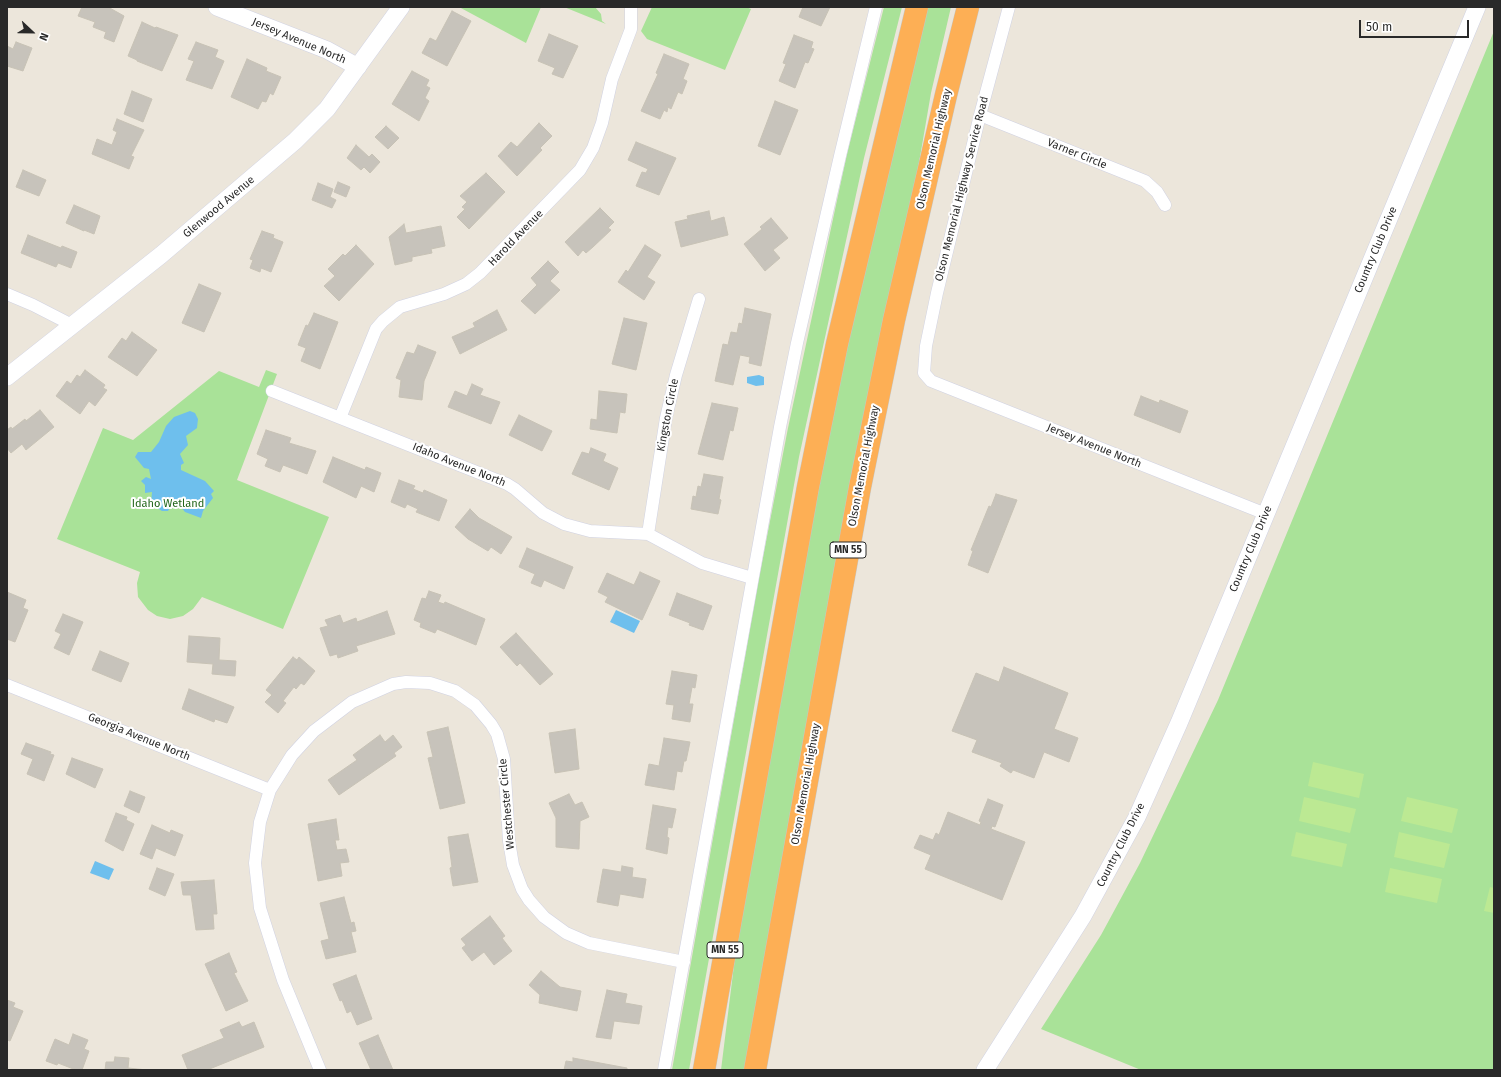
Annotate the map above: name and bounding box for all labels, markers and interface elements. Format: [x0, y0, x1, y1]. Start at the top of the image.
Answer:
north arrow [12, 12, 52, 52]
scale bar [1361, 12, 1471, 38]
street label: Jersey Avenue North [250, 15, 348, 67]
text: 50 m [1366, 20, 1392, 34]
text: N [36, 31, 51, 42]
street label: Olson Memorial Highway [914, 87, 954, 211]
street label: Olson Memorial Highway Service Road [933, 95, 991, 283]
street label: Varner Circle [1045, 136, 1109, 172]
street label: Glenwood Avenue [181, 173, 257, 241]
street label: Country Club Drive [1352, 205, 1400, 295]
street label: Harold Avenue [486, 207, 546, 269]
street label: Kingston Circle [654, 377, 682, 453]
street label: Olson Memorial Highway [846, 404, 882, 528]
street label: Jersey Avenue North [1045, 421, 1143, 471]
street label: Idaho Avenue North [410, 440, 508, 490]
park label: Idaho Wetland [132, 497, 204, 511]
street label: Country Club Drive [1227, 504, 1275, 594]
road number: MN 55 [830, 542, 866, 558]
street label: Georgia Avenue North [86, 710, 192, 764]
street label: Olson Memorial Highway [789, 722, 823, 846]
street label: Westchester Circle [496, 758, 518, 850]
street label: Country Club Drive [1094, 801, 1148, 889]
road number: MN 55 [707, 942, 743, 958]

